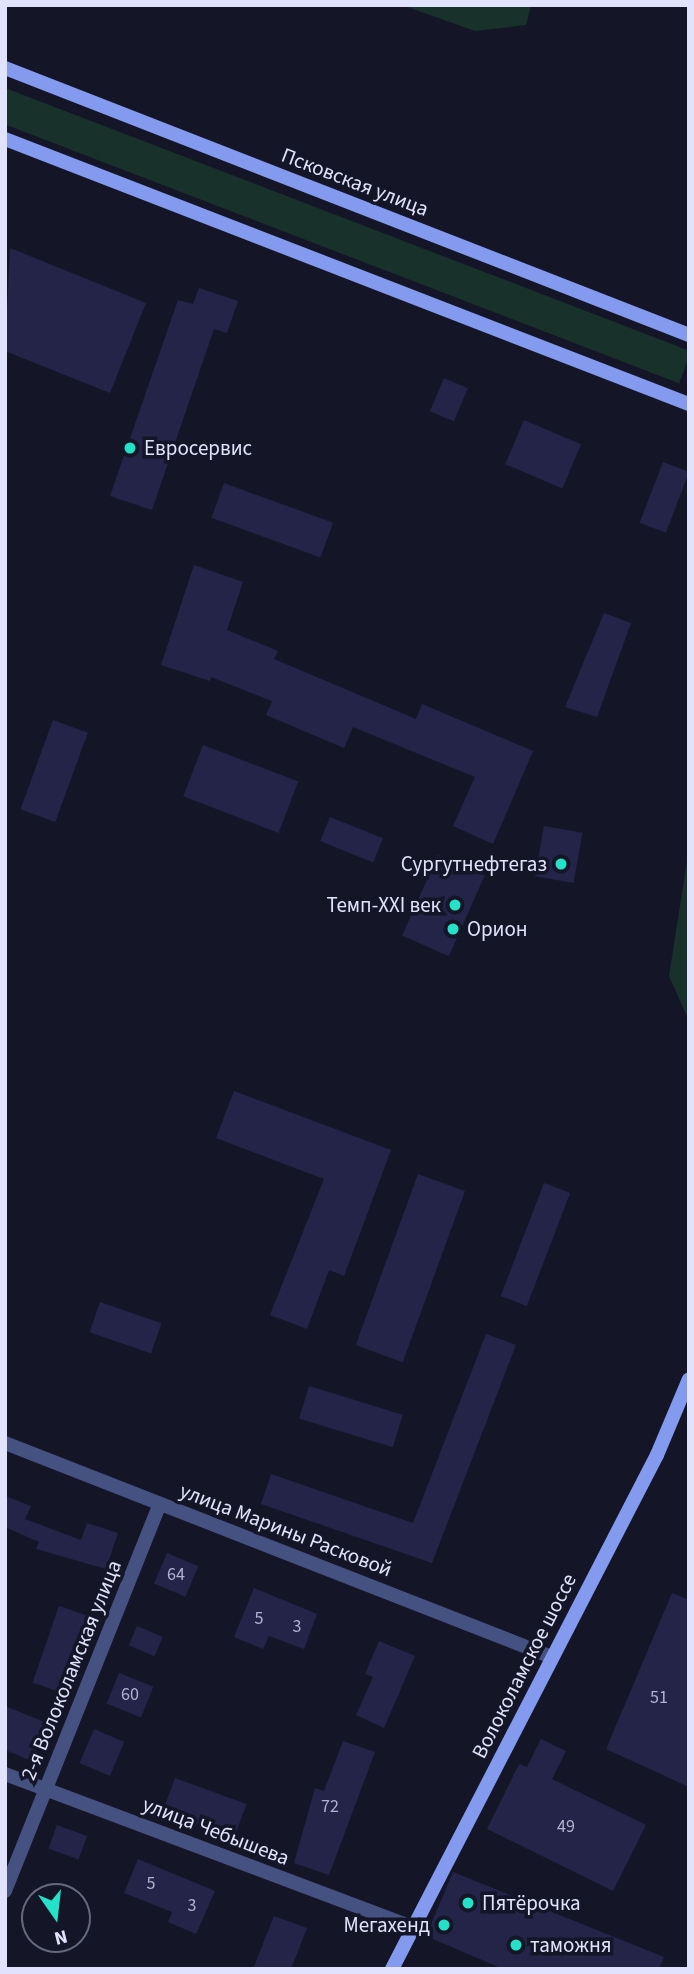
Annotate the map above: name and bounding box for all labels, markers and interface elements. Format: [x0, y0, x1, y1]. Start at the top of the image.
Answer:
street label: Псковская улица [278, 142, 432, 222]
place label: Евросервис [144, 435, 252, 461]
marker: Евросервис [122, 440, 138, 456]
place label: Сургутнефтегаз [401, 851, 547, 877]
marker: Сургутнефтегаз [553, 856, 569, 872]
place label: Темп-XXI век [327, 892, 441, 918]
marker: Темп-XXI век [447, 897, 463, 913]
place label: Орион [467, 916, 528, 942]
marker: Орион [445, 921, 461, 937]
street label: улица Марины Расковой [176, 1478, 396, 1582]
street label: 2-я Волоколамская улица [15, 1556, 127, 1784]
house number: 64 [167, 1564, 185, 1586]
street label: Волоколамское шоссе [466, 1569, 582, 1763]
house number: 5 [255, 1608, 263, 1630]
house number: 3 [293, 1616, 301, 1638]
house number: 60 [121, 1684, 139, 1706]
house number: 51 [650, 1687, 668, 1709]
street label: улица Чебышева [139, 1791, 293, 1871]
house number: 72 [321, 1796, 339, 1818]
house number: 49 [557, 1816, 575, 1838]
house number: 5 [147, 1873, 155, 1895]
north arrow [21, 1883, 91, 1953]
place label: Пятёрочка [482, 1890, 581, 1916]
house number: 3 [188, 1895, 196, 1917]
marker: Пятёрочка [460, 1895, 476, 1911]
place label: Мегахенд [343, 1912, 430, 1938]
marker: Мегахенд [436, 1917, 452, 1933]
text: N [51, 1922, 70, 1952]
place label: таможня [530, 1932, 612, 1958]
marker: таможня [508, 1937, 524, 1953]

